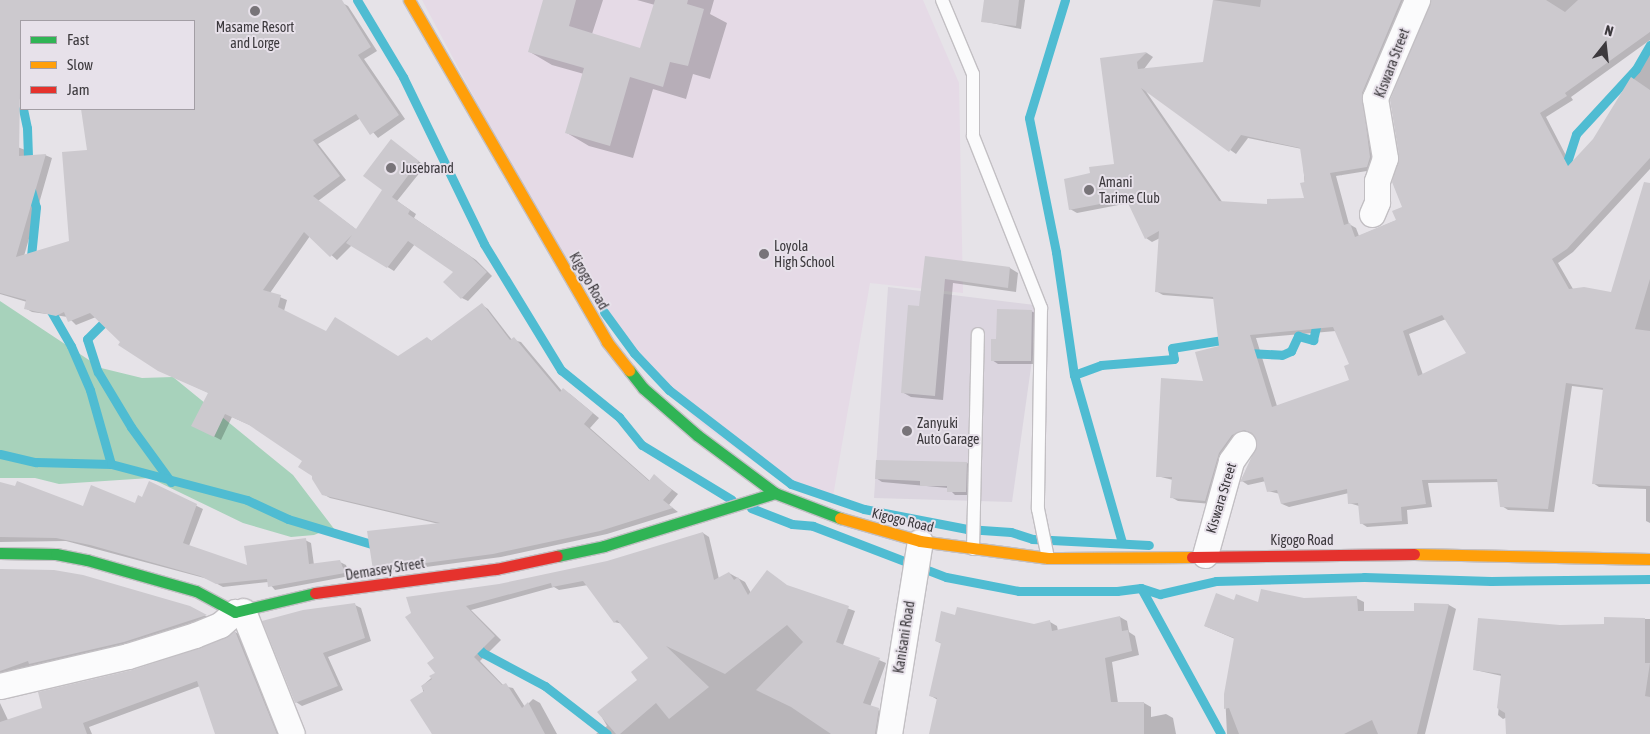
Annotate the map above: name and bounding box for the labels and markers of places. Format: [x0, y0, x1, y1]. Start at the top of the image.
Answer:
marker: Masame Resort and Lorge [249, 5, 261, 17]
place label: Masame Resort and Lorge [216, 19, 294, 52]
place label: Jusebrand [401, 160, 454, 176]
marker: Jusebrand [385, 162, 397, 174]
place label: Amani Tarime Club [1099, 174, 1160, 206]
marker: Amani Tarime Club [1083, 184, 1095, 196]
place label: Loyola High School [774, 238, 835, 270]
marker: Loyola High School [758, 248, 770, 260]
place label: Zanyuki Auto Garage [917, 415, 979, 448]
marker: Zanyuki Auto Garage [901, 425, 913, 437]

